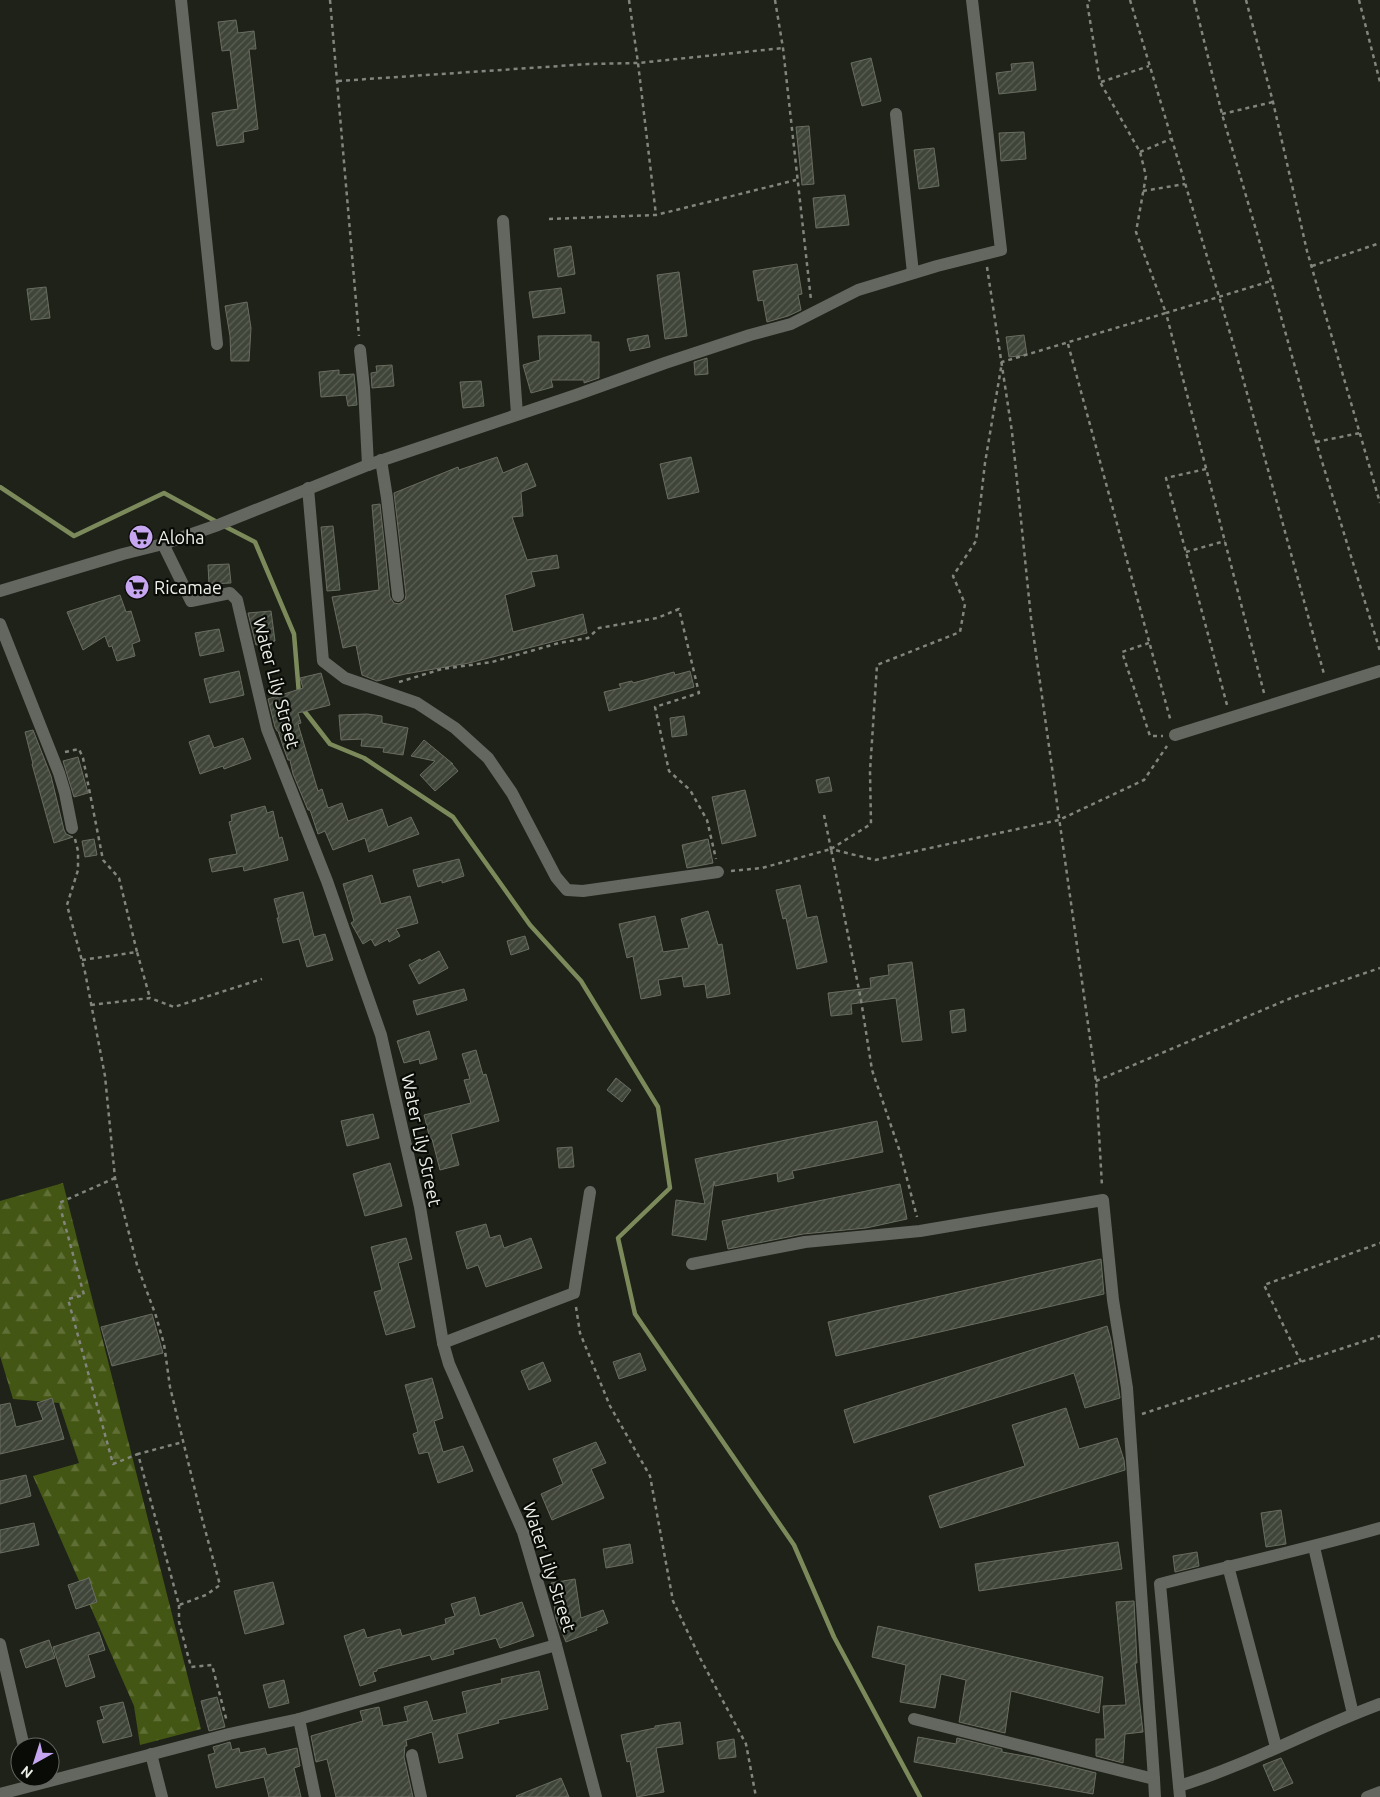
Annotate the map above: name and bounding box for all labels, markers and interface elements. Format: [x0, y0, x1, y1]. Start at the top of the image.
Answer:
supermarket icon: Aloha [128, 524, 154, 550]
place label: Aloha [158, 527, 204, 547]
supermarket icon: Ricamae [124, 574, 150, 600]
place label: Ricamae [154, 577, 222, 597]
street label: Water Lily Street [250, 615, 304, 751]
street label: Water Lily Street [398, 1072, 446, 1208]
street label: Water Lily Street [520, 1500, 580, 1634]
north arrow [10, 1737, 60, 1787]
text: N [18, 1763, 36, 1782]

